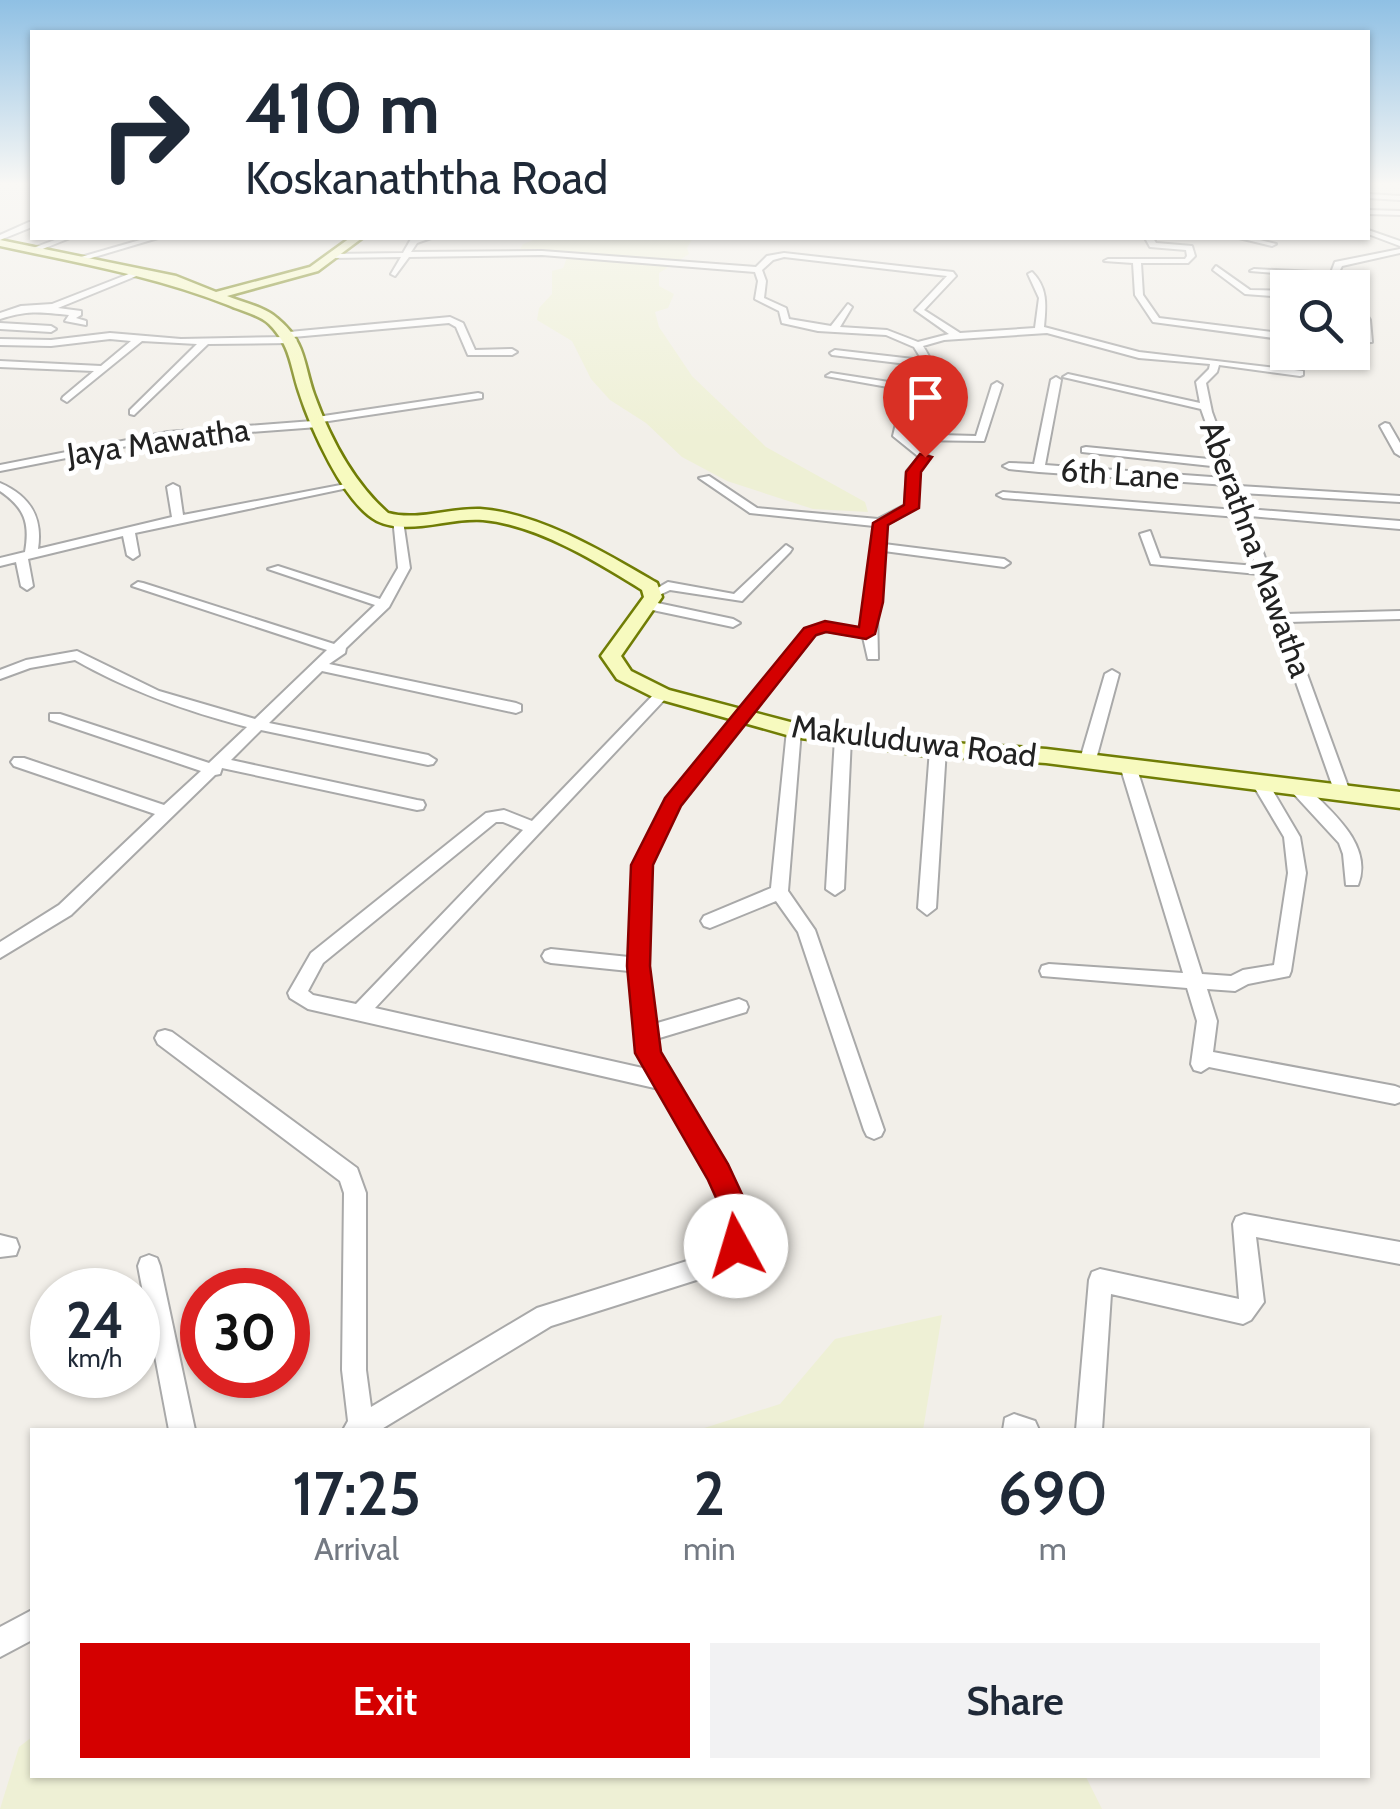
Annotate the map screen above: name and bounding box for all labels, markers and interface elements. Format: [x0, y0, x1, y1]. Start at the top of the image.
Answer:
text: 410 m [245, 65, 440, 151]
icon: right [80, 70, 210, 200]
text: Koskanaththa Road [245, 151, 608, 205]
map controls [1270, 270, 1370, 370]
button: search [1270, 270, 1370, 370]
pin [883, 355, 968, 458]
icon: arrive [898, 370, 953, 425]
street label: Jaya Mawatha [63, 409, 252, 474]
street label: Aberathna Mawatha [1192, 415, 1321, 683]
street label: 6th Lane [1059, 450, 1181, 497]
street label: Makuluduwa Road [790, 706, 1039, 775]
position arrow [684, 1194, 788, 1298]
speed limit sign: 30 [180, 1268, 310, 1398]
text: 24 [66, 1290, 124, 1351]
text: km/h [68, 1343, 122, 1373]
text: 17:25 [292, 1457, 421, 1530]
text: 2 [694, 1457, 725, 1530]
text: 690 [998, 1457, 1108, 1530]
text: Arrival [314, 1529, 399, 1568]
text: min [683, 1529, 736, 1568]
text: m [1039, 1529, 1067, 1568]
button: Exit [80, 1643, 690, 1758]
button: Share [710, 1643, 1320, 1758]

